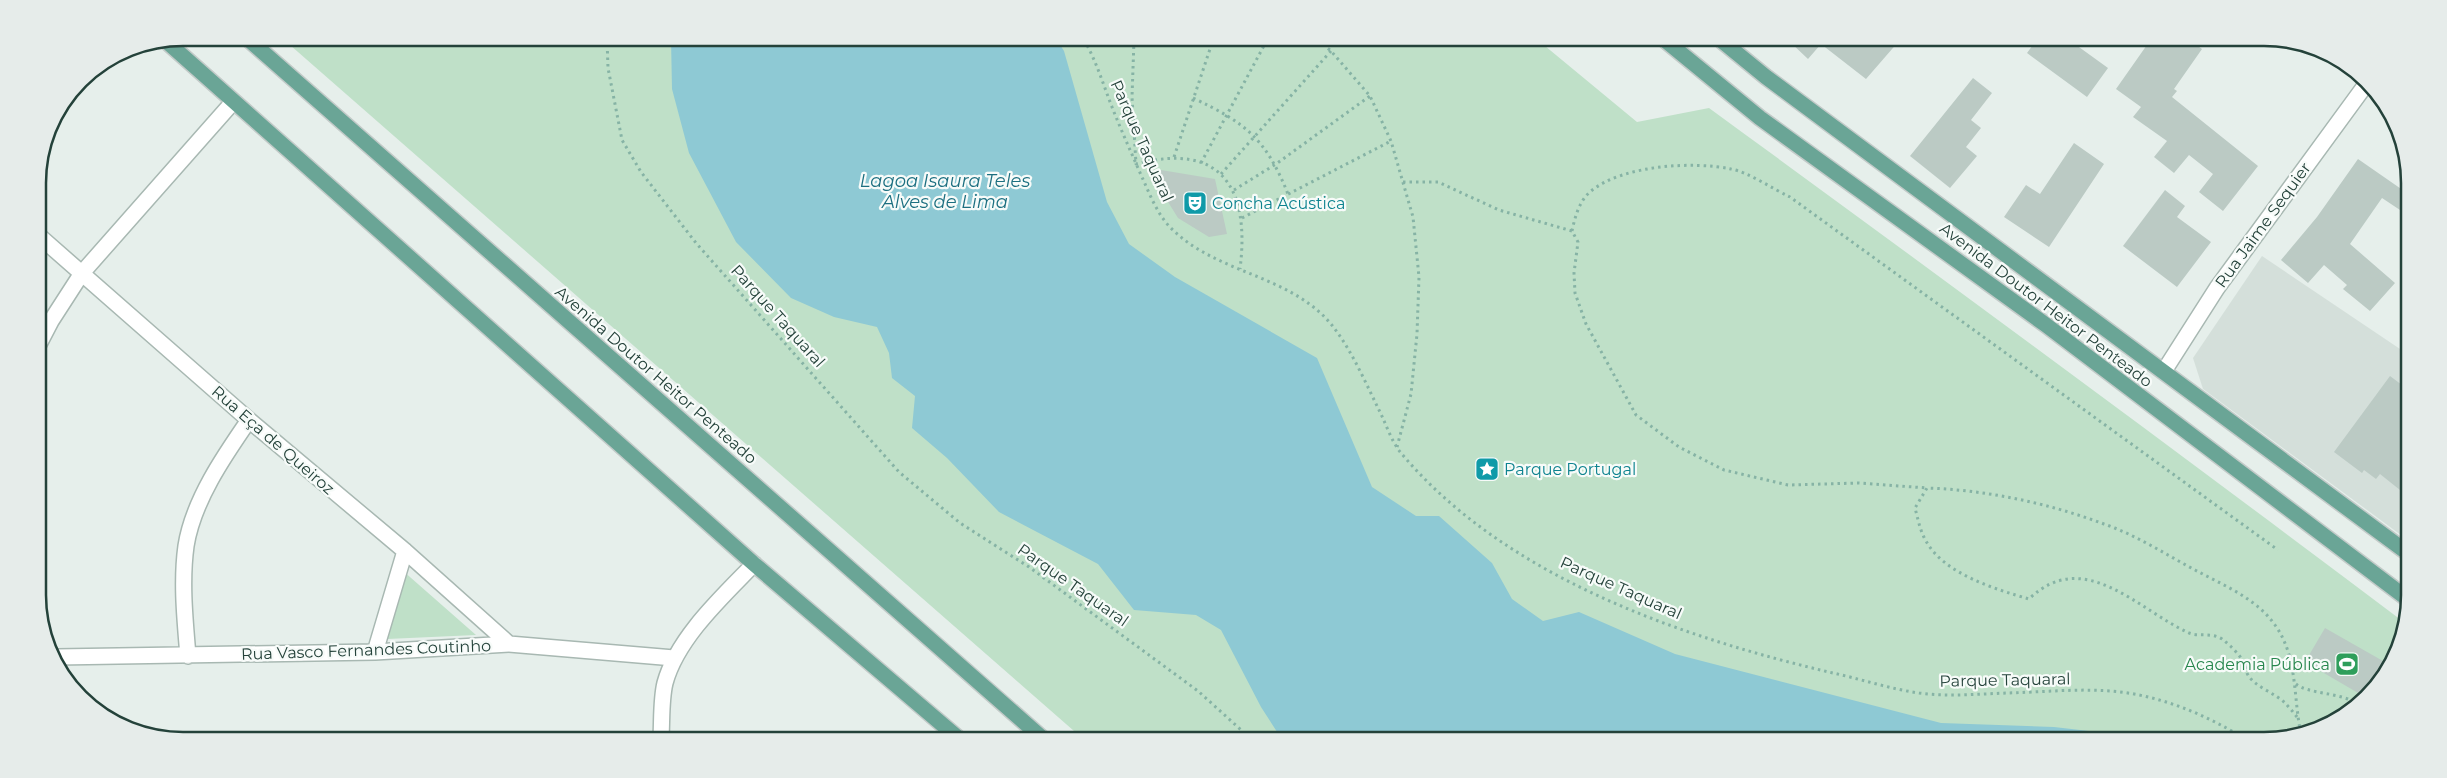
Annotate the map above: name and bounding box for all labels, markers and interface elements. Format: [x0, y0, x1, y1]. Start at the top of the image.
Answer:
street label: Parque Taquaral [1107, 77, 1177, 205]
street label: Rua Jaime Sequier [2211, 159, 2315, 291]
water label: Lagoa Isaura Teles Alves de Lima [860, 170, 1030, 213]
theatre icon: Concha Acústica [1182, 190, 1208, 216]
place label: Concha Acústica [1212, 194, 1345, 213]
street label: Avenida Doutor Heitor Penteado [1936, 219, 2156, 391]
street label: Parque Taquaral [727, 261, 829, 371]
street label: Avenida Doutor Heitor Penteado [551, 282, 761, 468]
street label: Rua Eça de Queiroz [208, 382, 338, 498]
place icon: Parque Portugal [1474, 456, 1500, 482]
place label: Parque Portugal [1504, 460, 1636, 479]
street label: Parque Taquaral [1014, 540, 1132, 630]
street label: Parque Taquaral [1557, 553, 1685, 623]
street label: Rua Vasco Fernandes Coutinho [241, 636, 491, 664]
sports icon: Academia Pública [2334, 651, 2360, 677]
place label: Academia Pública [2185, 655, 2330, 674]
street label: Parque Taquaral [1939, 669, 2071, 691]

